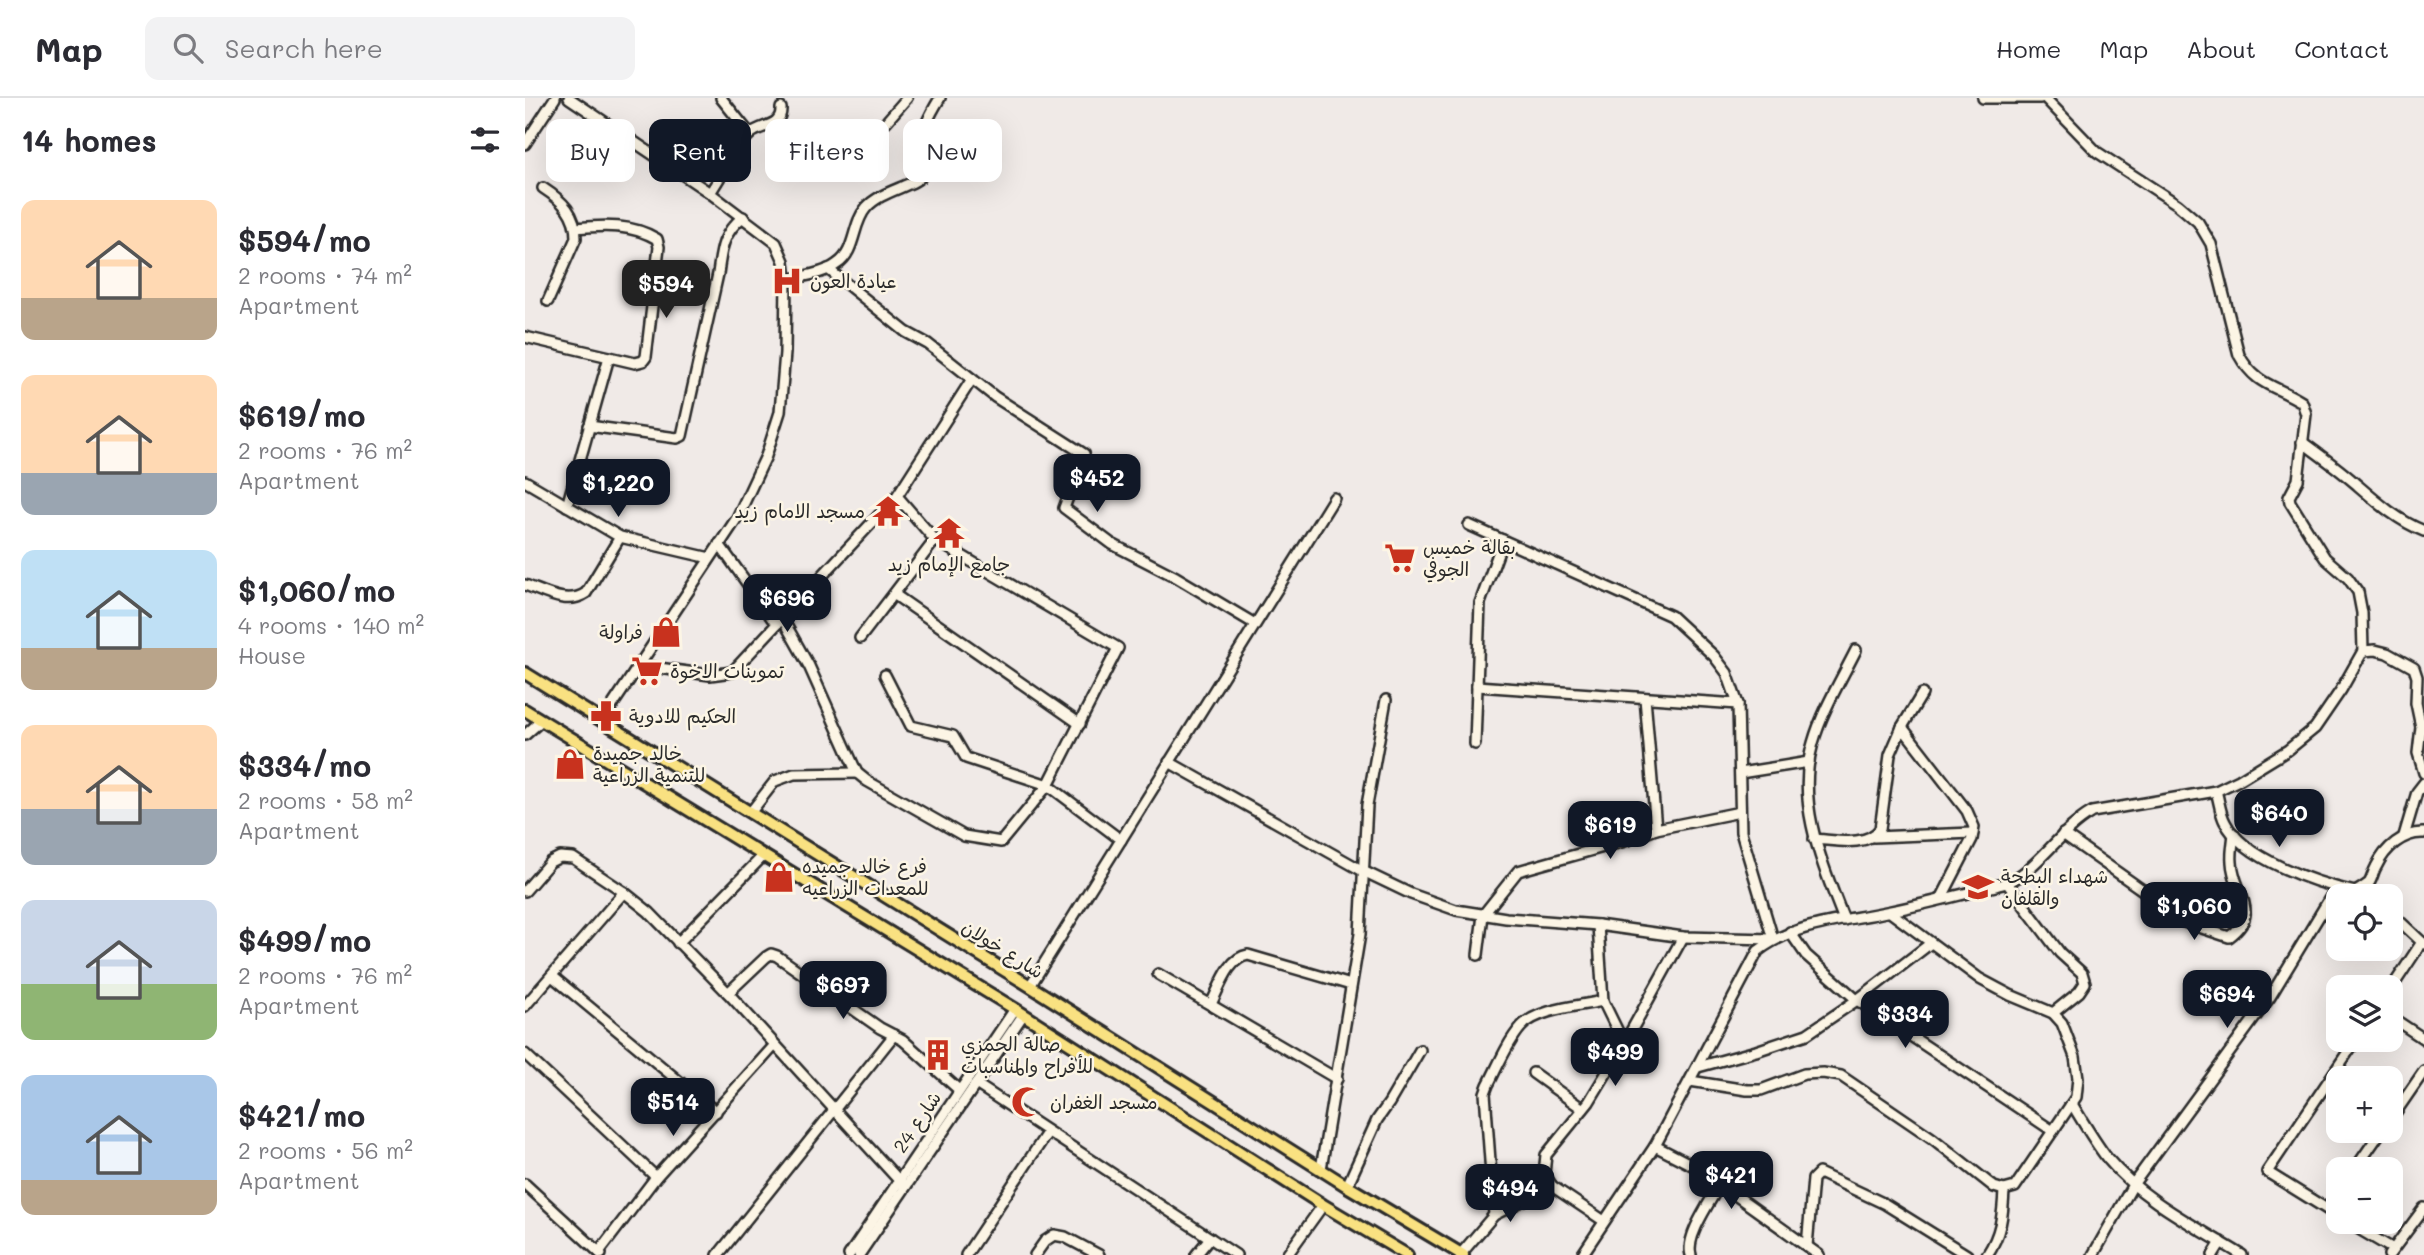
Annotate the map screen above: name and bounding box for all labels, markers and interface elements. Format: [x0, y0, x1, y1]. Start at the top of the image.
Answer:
search box [145, 17, 635, 80]
text: Map [35, 27, 103, 70]
icon: search [169, 29, 207, 67]
text: Search here [225, 31, 383, 65]
text: Home [1996, 33, 2061, 64]
text: Map [2099, 33, 2148, 64]
text: About [2186, 33, 2256, 64]
text: Contact [2294, 33, 2389, 64]
chip: Buy [546, 119, 635, 182]
chip: Rent [649, 119, 751, 182]
chip: Filters [765, 119, 889, 182]
chip: New [903, 119, 1002, 182]
text: 14 homes [21, 120, 157, 160]
icon: filters [466, 121, 504, 159]
text: $594/mo [238, 220, 371, 260]
icon: home [77, 228, 161, 312]
text: 2 rooms · 74 m² [238, 260, 412, 290]
pin: $594 [625, 260, 707, 320]
hospital icon: عيادة العون [770, 264, 804, 298]
text: $594 [638, 268, 694, 298]
place label: عيادة العون [810, 268, 897, 294]
text: Apartment [238, 290, 360, 320]
text: $619/mo [238, 395, 366, 435]
icon: home [77, 403, 161, 487]
text: 2 rooms · 76 m² [238, 435, 412, 465]
pin: $452 [1056, 454, 1138, 514]
pin: $1,220 [561, 460, 675, 519]
text: $452 [1069, 462, 1125, 492]
text: Apartment [238, 465, 360, 495]
text: $1,220 [582, 467, 654, 497]
temple icon: مسجد الامام زيد [871, 494, 905, 528]
place label: مسجد الامام زيد [734, 498, 865, 526]
temple icon: جامع الإمام زيد [932, 516, 966, 550]
place label: بقالة خميس الجوفي [1423, 534, 1516, 583]
supermarket icon: بقالة خميس الجوفي [1383, 541, 1417, 575]
place label: جامع الإمام زيد [888, 551, 1010, 579]
text: $1,060/mo [238, 570, 395, 610]
pin: $696 [746, 574, 828, 634]
icon: home [77, 578, 161, 662]
text: $696 [759, 582, 815, 612]
text: 4 rooms · 140 m² [238, 610, 424, 640]
shop icon: فراولة [649, 615, 683, 649]
place label: فراولة [599, 619, 643, 644]
text: House [238, 640, 306, 670]
supermarket icon: تموينات الاخوة [630, 654, 664, 688]
place label: تموينات الاخوة [670, 658, 784, 684]
pharmacy icon: الحكيم للادوية [589, 699, 623, 733]
place label: الحكيم للادوية [629, 703, 736, 731]
place label: خالد جميدة للتنمية الزراعية [593, 740, 705, 787]
text: $334/mo [238, 745, 371, 785]
shop icon: خالد جميدة للتنمية الزراعية [553, 747, 587, 781]
icon: home [77, 753, 161, 837]
text: 2 rooms · 58 m² [238, 785, 413, 815]
pin: $640 [2238, 790, 2320, 849]
text: $640 [2250, 797, 2308, 827]
pin: $619 [1569, 802, 1651, 861]
text: $619 [1584, 809, 1636, 839]
text: Apartment [238, 815, 360, 845]
place label: فرع خالد جميده للمعدات الزراعيه [802, 853, 929, 900]
shop icon: فرع خالد جميده للمعدات الزراعيه [762, 860, 796, 894]
place label: شهداء البطحة والقلفان [2001, 863, 2108, 910]
school or university icon: شهداء البطحة والقلفان [1961, 870, 1995, 904]
pin: $1,060 [2137, 882, 2251, 942]
map controls [2326, 884, 2403, 1234]
button: locate [2326, 884, 2403, 961]
text: $1,060 [2157, 890, 2231, 920]
street label: شارع خولان [957, 914, 1049, 985]
text: $499/mo [238, 920, 371, 960]
icon: home [77, 928, 161, 1012]
text: 2 rooms · 76 m² [238, 960, 412, 990]
pin: $697 [802, 962, 884, 1021]
text: $697 [816, 969, 870, 999]
pin: $694 [2186, 970, 2268, 1030]
button: layers [2326, 975, 2403, 1052]
text: $694 [2199, 978, 2255, 1008]
text: Apartment [238, 990, 360, 1020]
pin: $334 [1864, 990, 1946, 1050]
text: $334 [1877, 998, 1933, 1028]
pin: $499 [1574, 1028, 1656, 1088]
place label: صالة الحمزي للأفراح والمناسبات [961, 1031, 1093, 1079]
text: $499 [1587, 1036, 1643, 1066]
building icon: صالة الحمزي للأفراح والمناسبات [921, 1038, 955, 1072]
button: + [2326, 1066, 2403, 1143]
pin: $514 [632, 1079, 714, 1138]
mosque icon: مسجد الغفران [1010, 1085, 1044, 1119]
text: $514 [647, 1086, 699, 1116]
street label: شارع 24 [887, 1086, 948, 1158]
place label: مسجد الغفران [1050, 1089, 1157, 1114]
text: $421/mo [238, 1095, 365, 1135]
icon: home [77, 1103, 161, 1187]
text: 2 rooms · 56 m² [238, 1135, 413, 1165]
pin: $421 [1690, 1152, 1772, 1211]
button: − [2326, 1157, 2403, 1234]
text: $421 [1705, 1159, 1757, 1189]
pin: $494 [1469, 1164, 1551, 1224]
text: Apartment [238, 1165, 360, 1195]
text: $494 [1481, 1172, 1539, 1202]

